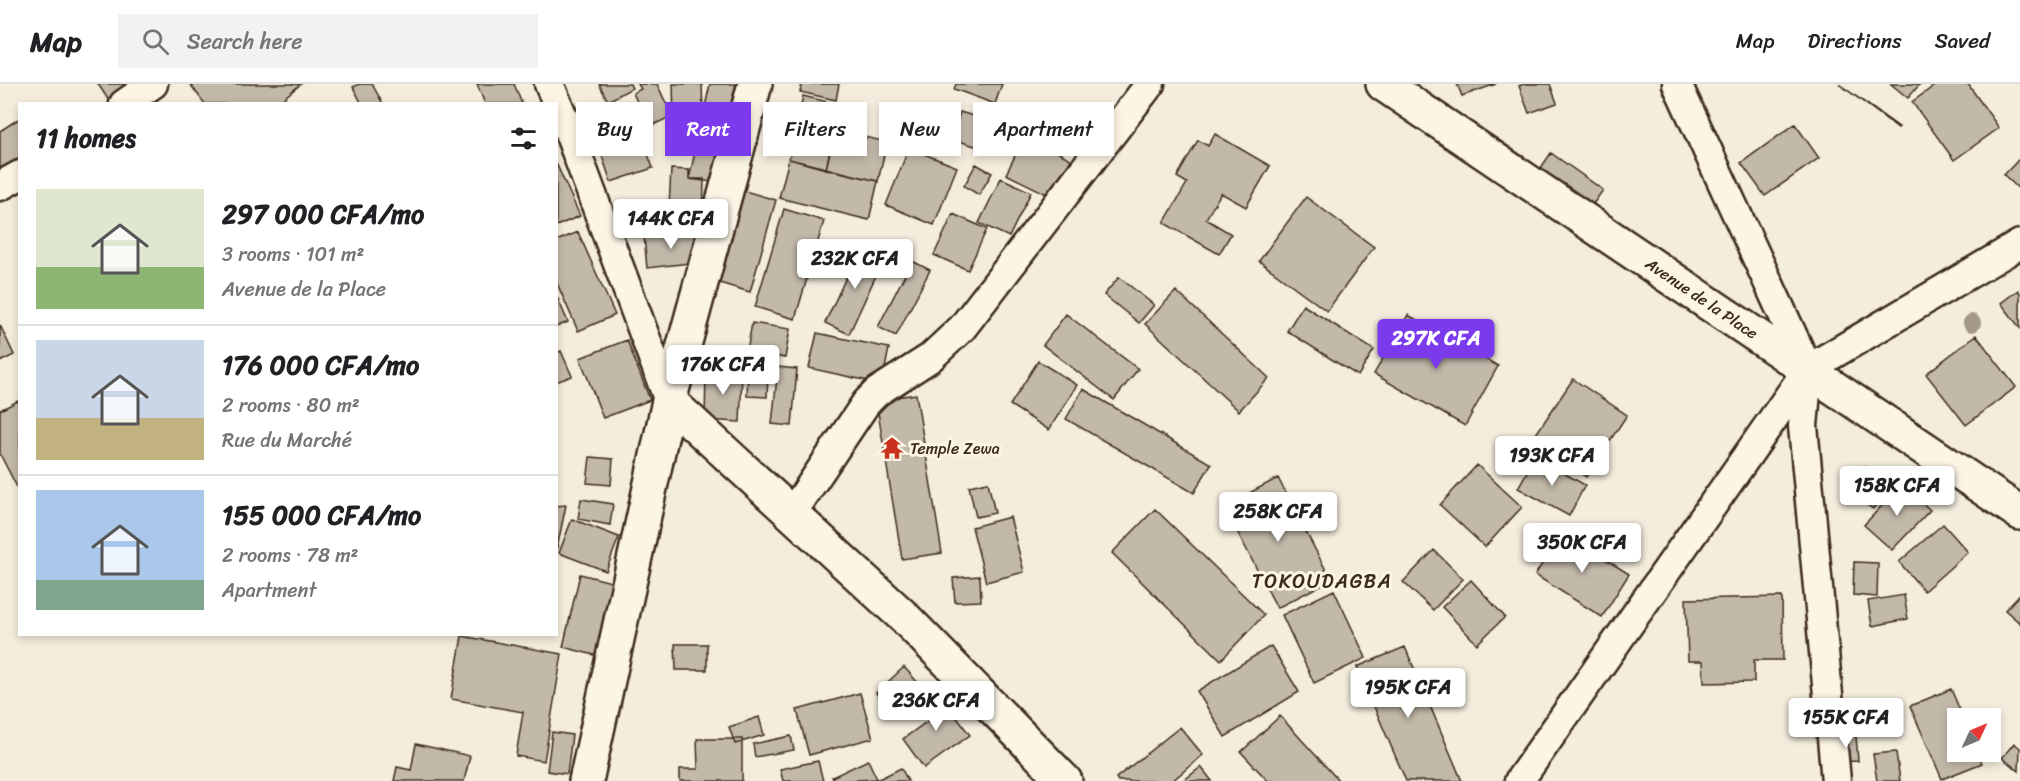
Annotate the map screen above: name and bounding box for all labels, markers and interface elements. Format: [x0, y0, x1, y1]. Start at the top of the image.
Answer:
search box [118, 14, 538, 68]
text: Map [30, 17, 82, 66]
text: Search here [187, 22, 303, 61]
text: Map [1736, 22, 1774, 60]
text: Directions [1807, 22, 1902, 60]
text: Saved [1935, 22, 1990, 60]
icon: search [139, 25, 172, 58]
chip: Buy [576, 102, 653, 156]
chip: Rent [665, 102, 751, 156]
chip: Filters [763, 102, 867, 156]
chip: New [879, 102, 961, 156]
chip: Apartment [973, 102, 1114, 156]
text: 11 homes [36, 115, 136, 161]
icon: filters [507, 122, 540, 155]
text: 297 000 CFA/mo [222, 191, 424, 237]
pin: 144K CFA [609, 199, 733, 250]
text: 144K CFA [627, 201, 715, 236]
icon: home [84, 213, 156, 285]
text: 3 rooms · 101 m² [222, 237, 364, 272]
pin: 232K CFA [793, 239, 917, 290]
text: 232K CFA [811, 241, 899, 276]
street label: Avenue de la Place [1638, 249, 1764, 347]
text: Avenue de la Place [222, 272, 386, 307]
pin: 297K CFA [1374, 319, 1498, 370]
text: 297K CFA [1391, 321, 1481, 356]
text: 176 000 CFA/mo [222, 342, 419, 388]
pin: 176K CFA [661, 345, 785, 396]
text: 176K CFA [680, 347, 766, 382]
icon: home [84, 364, 156, 436]
text: 2 rooms · 80 m² [222, 388, 360, 423]
text: Rue du Marché [222, 423, 352, 458]
place label: Temple Zewa [910, 434, 1000, 463]
temple icon: Temple Zewa [879, 435, 905, 461]
pin: 193K CFA [1490, 436, 1614, 487]
text: 193K CFA [1509, 438, 1595, 473]
pin: 158K CFA [1835, 466, 1959, 517]
text: 158K CFA [1854, 468, 1940, 503]
text: 155 000 CFA/mo [222, 492, 421, 538]
pin: 258K CFA [1216, 492, 1340, 543]
text: 258K CFA [1233, 494, 1323, 529]
icon: home [84, 514, 156, 586]
pin: 350K CFA [1520, 523, 1644, 574]
text: 350K CFA [1537, 525, 1627, 560]
text: 2 rooms · 78 m² [222, 538, 358, 573]
district label: TOKOUDAGBA [1252, 564, 1392, 599]
text: Apartment [222, 573, 316, 608]
pin: 195K CFA [1346, 668, 1470, 719]
text: 195K CFA [1365, 670, 1451, 705]
pin: 236K CFA [874, 681, 998, 732]
text: 236K CFA [892, 683, 980, 718]
pin: 155K CFA [1784, 698, 1908, 749]
text: 155K CFA [1803, 700, 1889, 735]
north arrow [1947, 708, 2001, 762]
map controls [1947, 708, 2001, 762]

